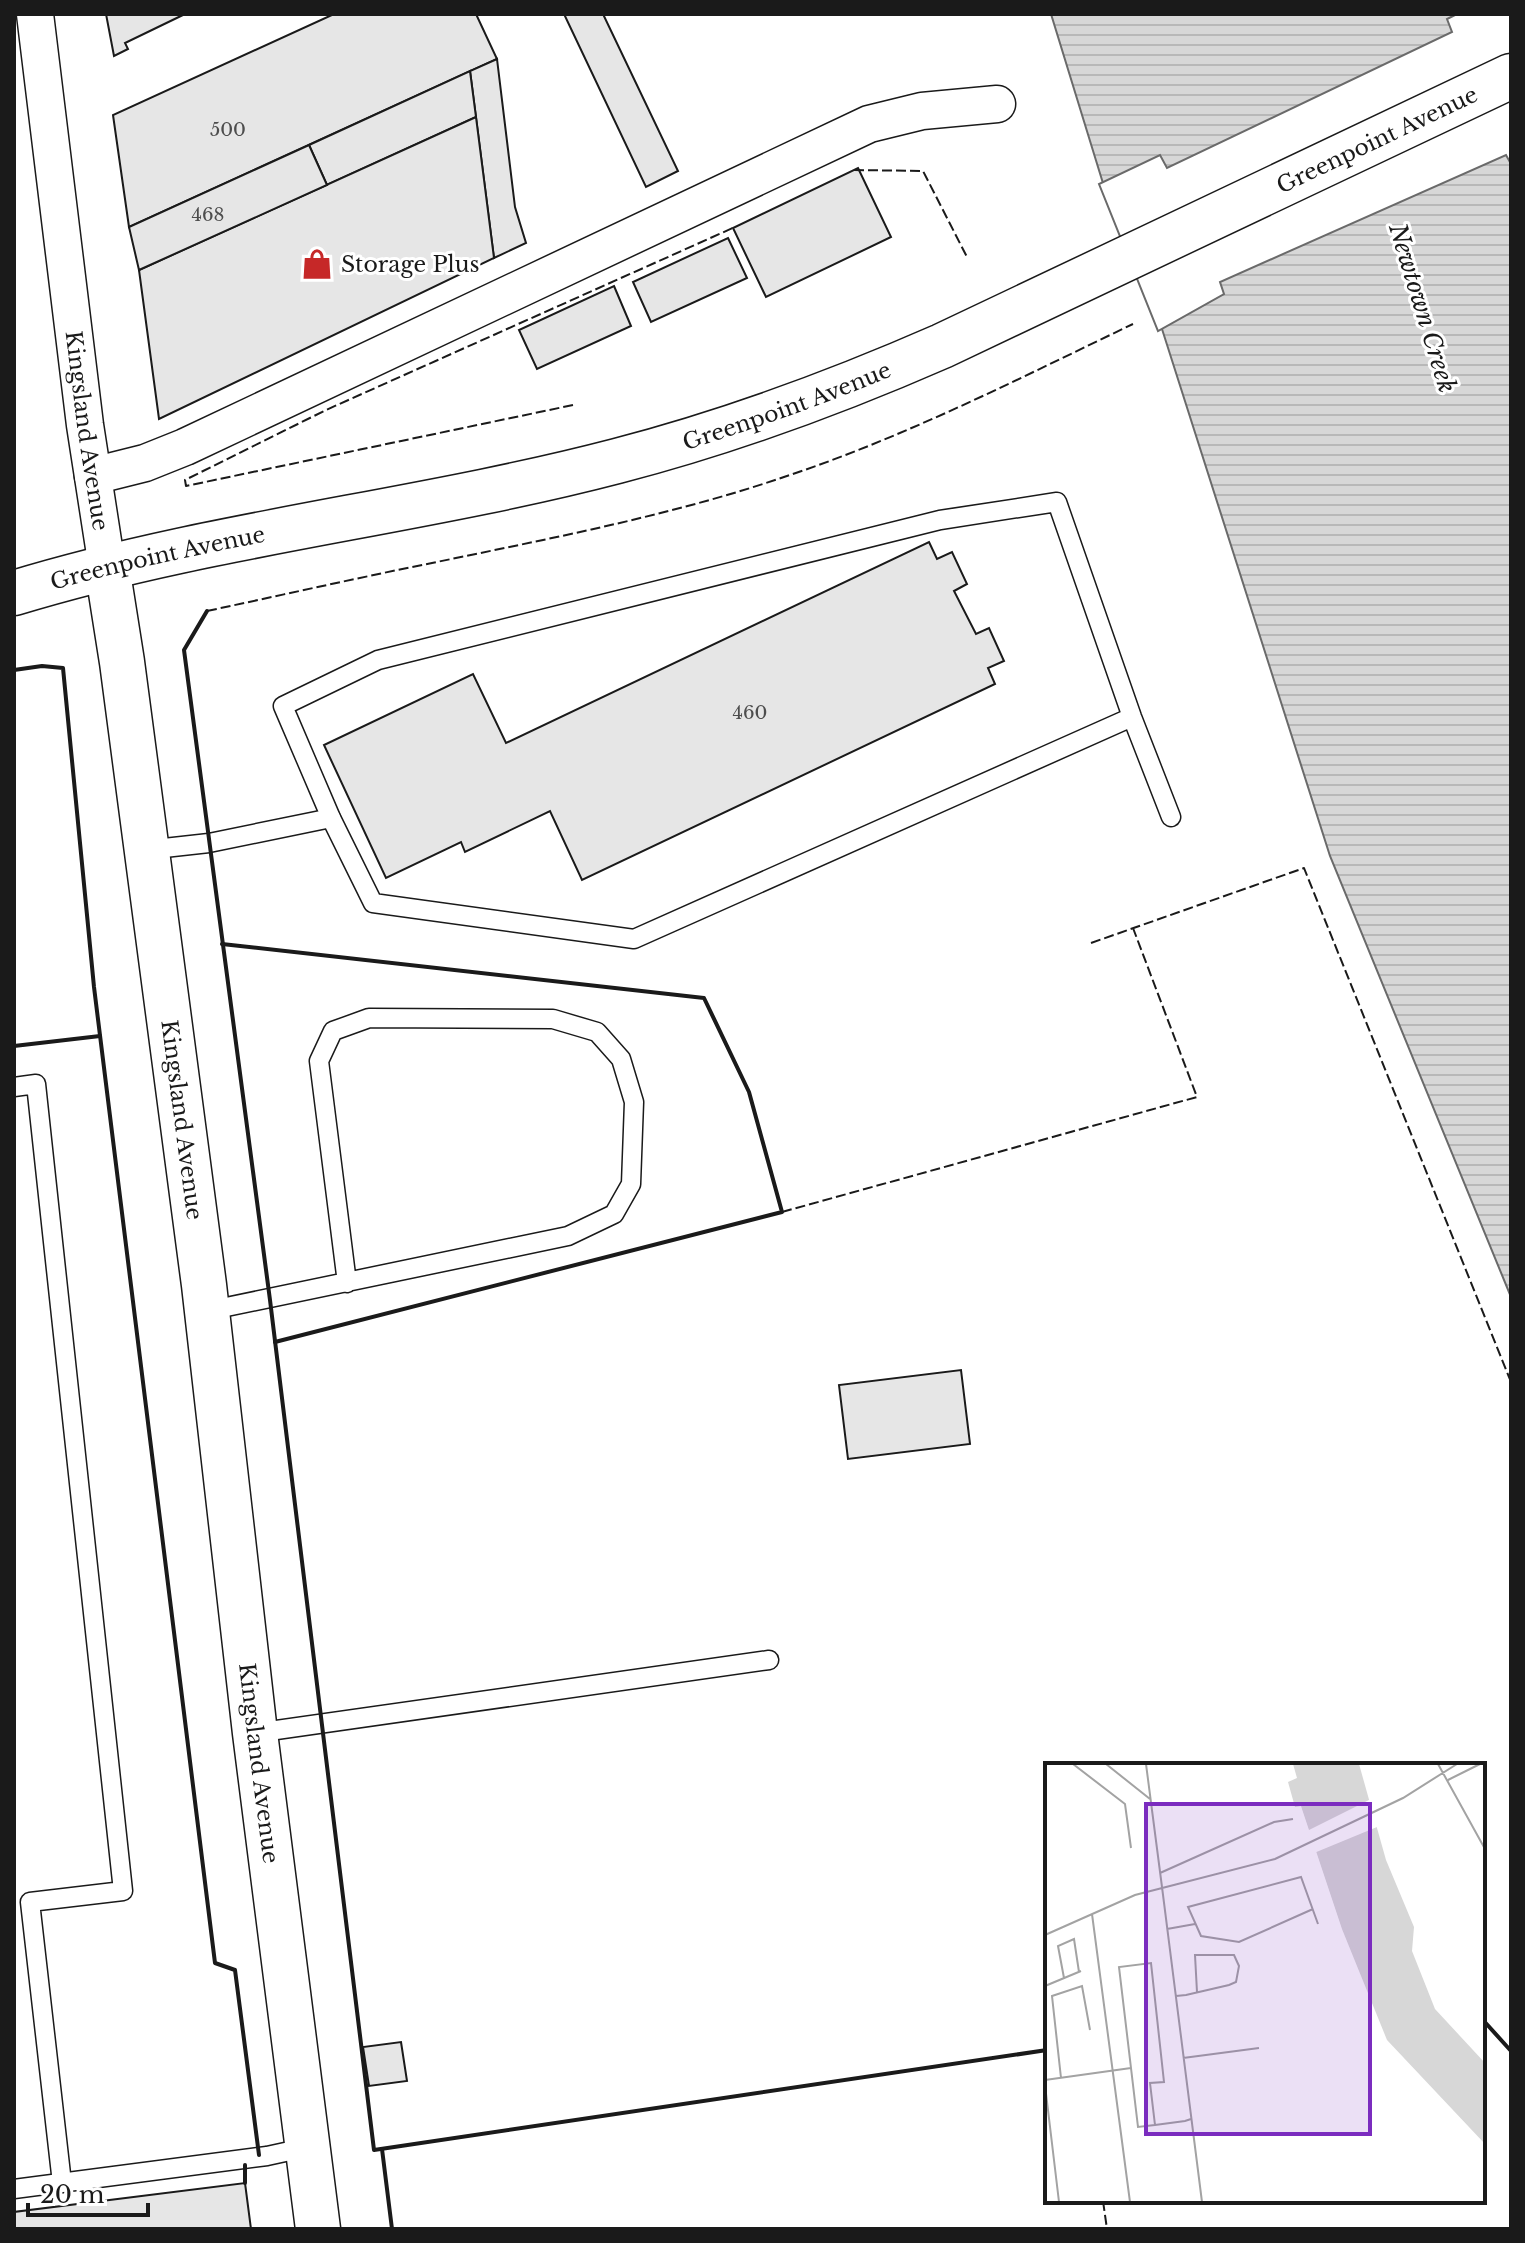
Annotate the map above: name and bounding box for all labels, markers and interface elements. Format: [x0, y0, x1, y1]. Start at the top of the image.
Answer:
street label: Greenpoint Avenue [1272, 81, 1482, 199]
house number: 500 [210, 119, 246, 141]
house number: 468 [191, 204, 225, 226]
water label: Newtown Creek [1383, 219, 1462, 396]
shop icon: Storage Plus [300, 247, 334, 281]
place label: Storage Plus [341, 251, 479, 278]
street label: Kingsland Avenue [60, 329, 114, 533]
street label: Greenpoint Avenue [679, 356, 895, 456]
street label: Greenpoint Avenue [47, 521, 267, 596]
house number: 460 [733, 702, 767, 724]
street label: Kingsland Avenue [155, 1018, 208, 1222]
street label: Kingsland Avenue [233, 1662, 284, 1865]
inset map [1045, 1763, 1485, 2203]
scale bar [28, 2167, 148, 2217]
text: 20 m [40, 2180, 105, 2209]

